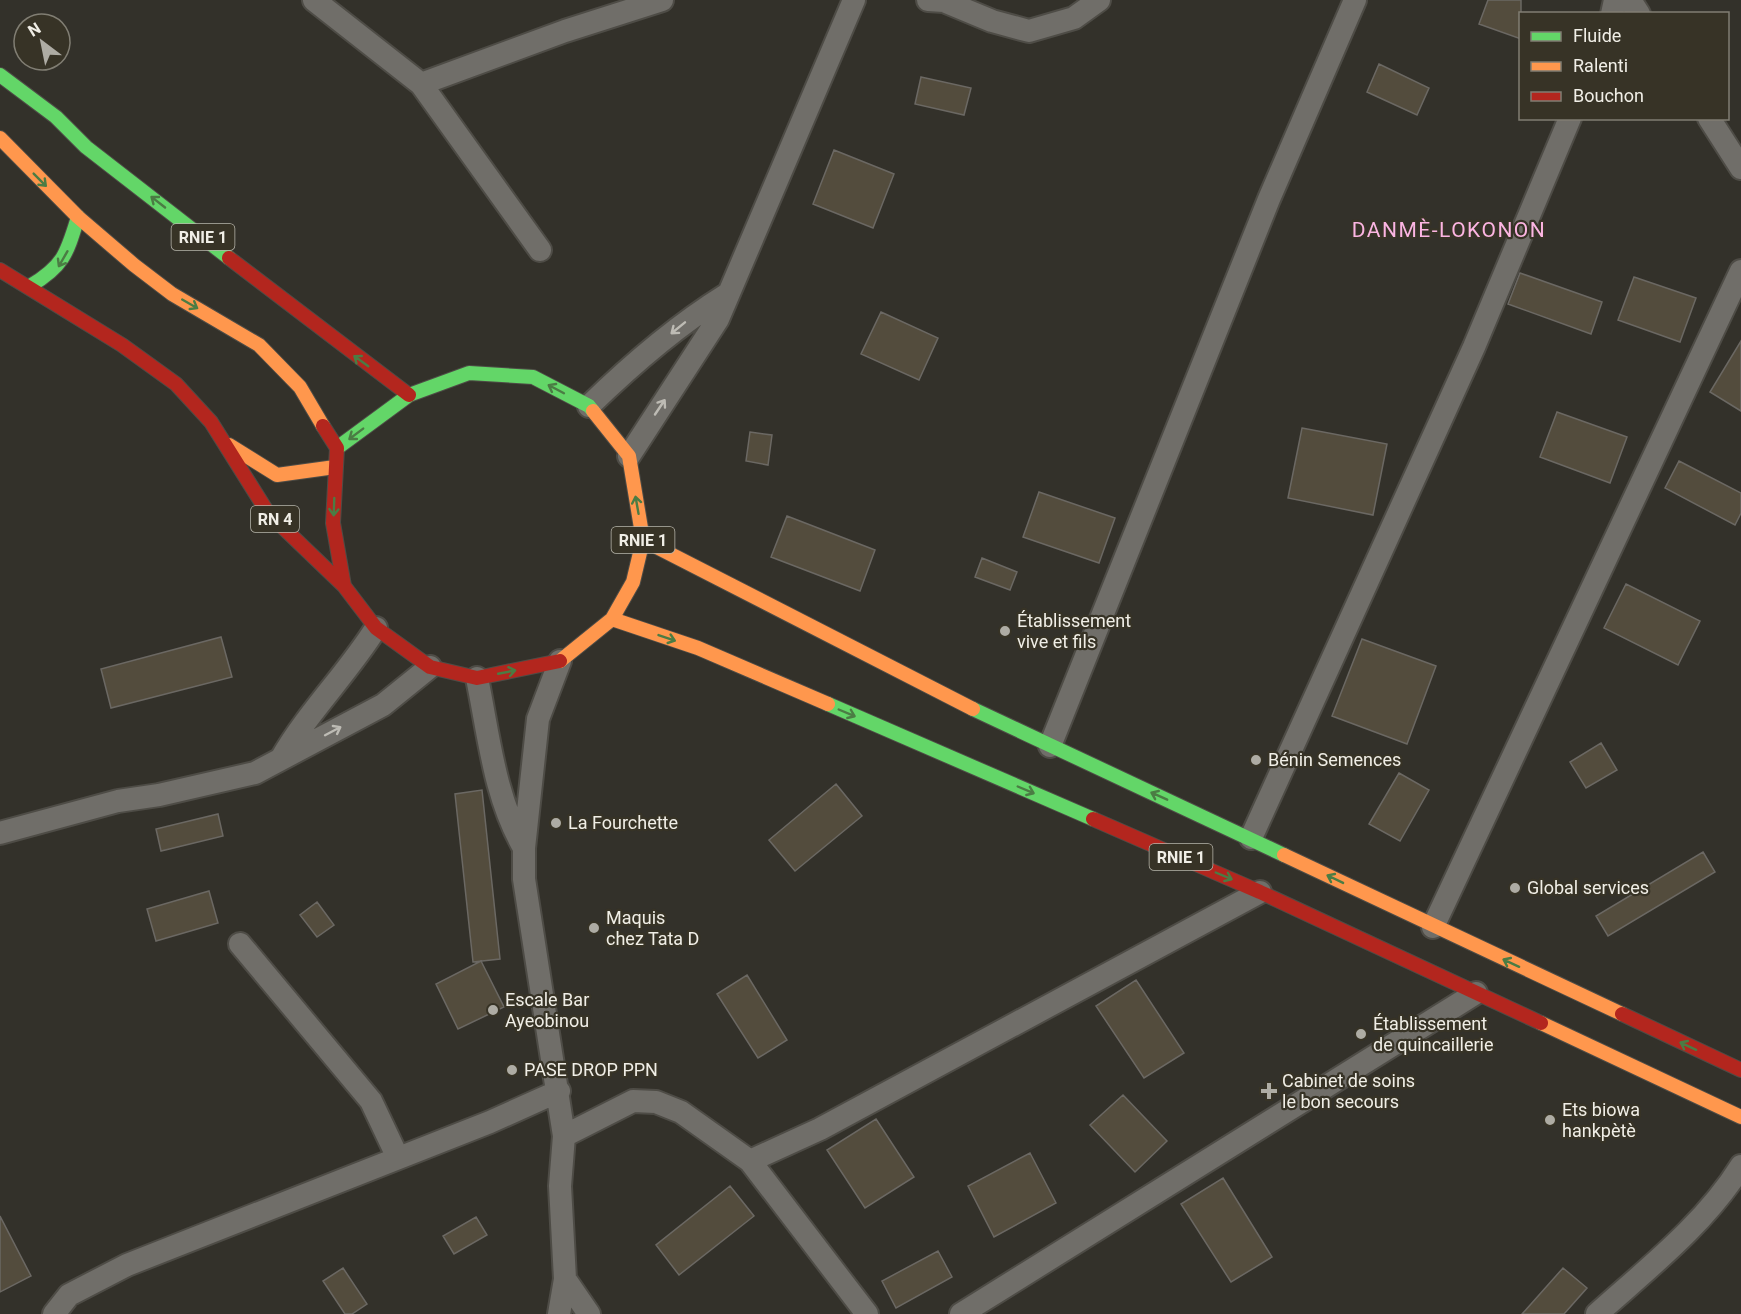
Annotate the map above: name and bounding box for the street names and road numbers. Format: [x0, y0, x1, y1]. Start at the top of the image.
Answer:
road number: RNIE 1 [172, 224, 234, 250]
road number: RN 4 [251, 506, 299, 532]
road number: RNIE 1 [612, 527, 674, 553]
road number: RNIE 1 [1150, 844, 1212, 870]

